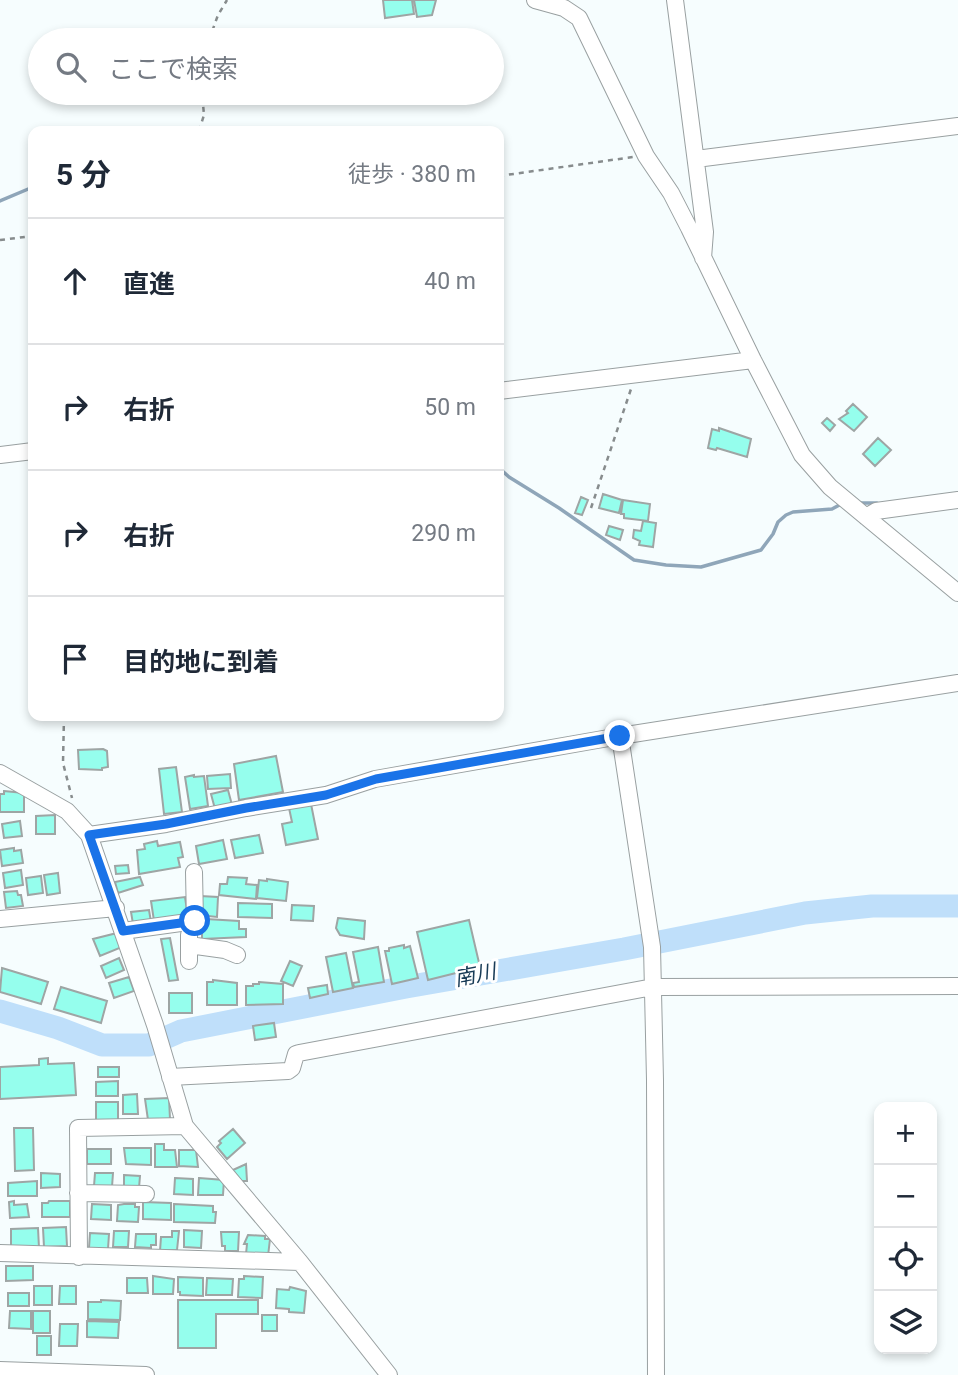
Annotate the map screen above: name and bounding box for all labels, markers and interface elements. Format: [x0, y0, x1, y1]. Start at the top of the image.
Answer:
search box [28, 28, 504, 105]
icon: search [52, 48, 90, 86]
text: ここで検索 [108, 54, 238, 84]
text: 5 分 [56, 157, 111, 192]
text: 徒歩 · 380 m [348, 161, 476, 188]
icon: ahead [56, 262, 94, 300]
text: 40 m [424, 268, 476, 295]
text: 直進 [123, 269, 175, 299]
icon: right [56, 388, 94, 426]
text: 50 m [424, 394, 476, 421]
text: 右折 [123, 395, 175, 425]
icon: right [56, 514, 94, 552]
text: 290 m [411, 520, 476, 547]
text: 右折 [123, 521, 175, 551]
icon: arrive [56, 640, 94, 678]
text: 目的地に到着 [123, 647, 279, 677]
route end [604, 720, 635, 751]
route start [179, 905, 210, 936]
water label: 南川 [452, 959, 500, 991]
map controls [874, 1102, 937, 1354]
button: + [874, 1102, 937, 1165]
button: − [874, 1165, 937, 1228]
button: locate [874, 1228, 937, 1291]
button: layers [874, 1291, 937, 1354]

